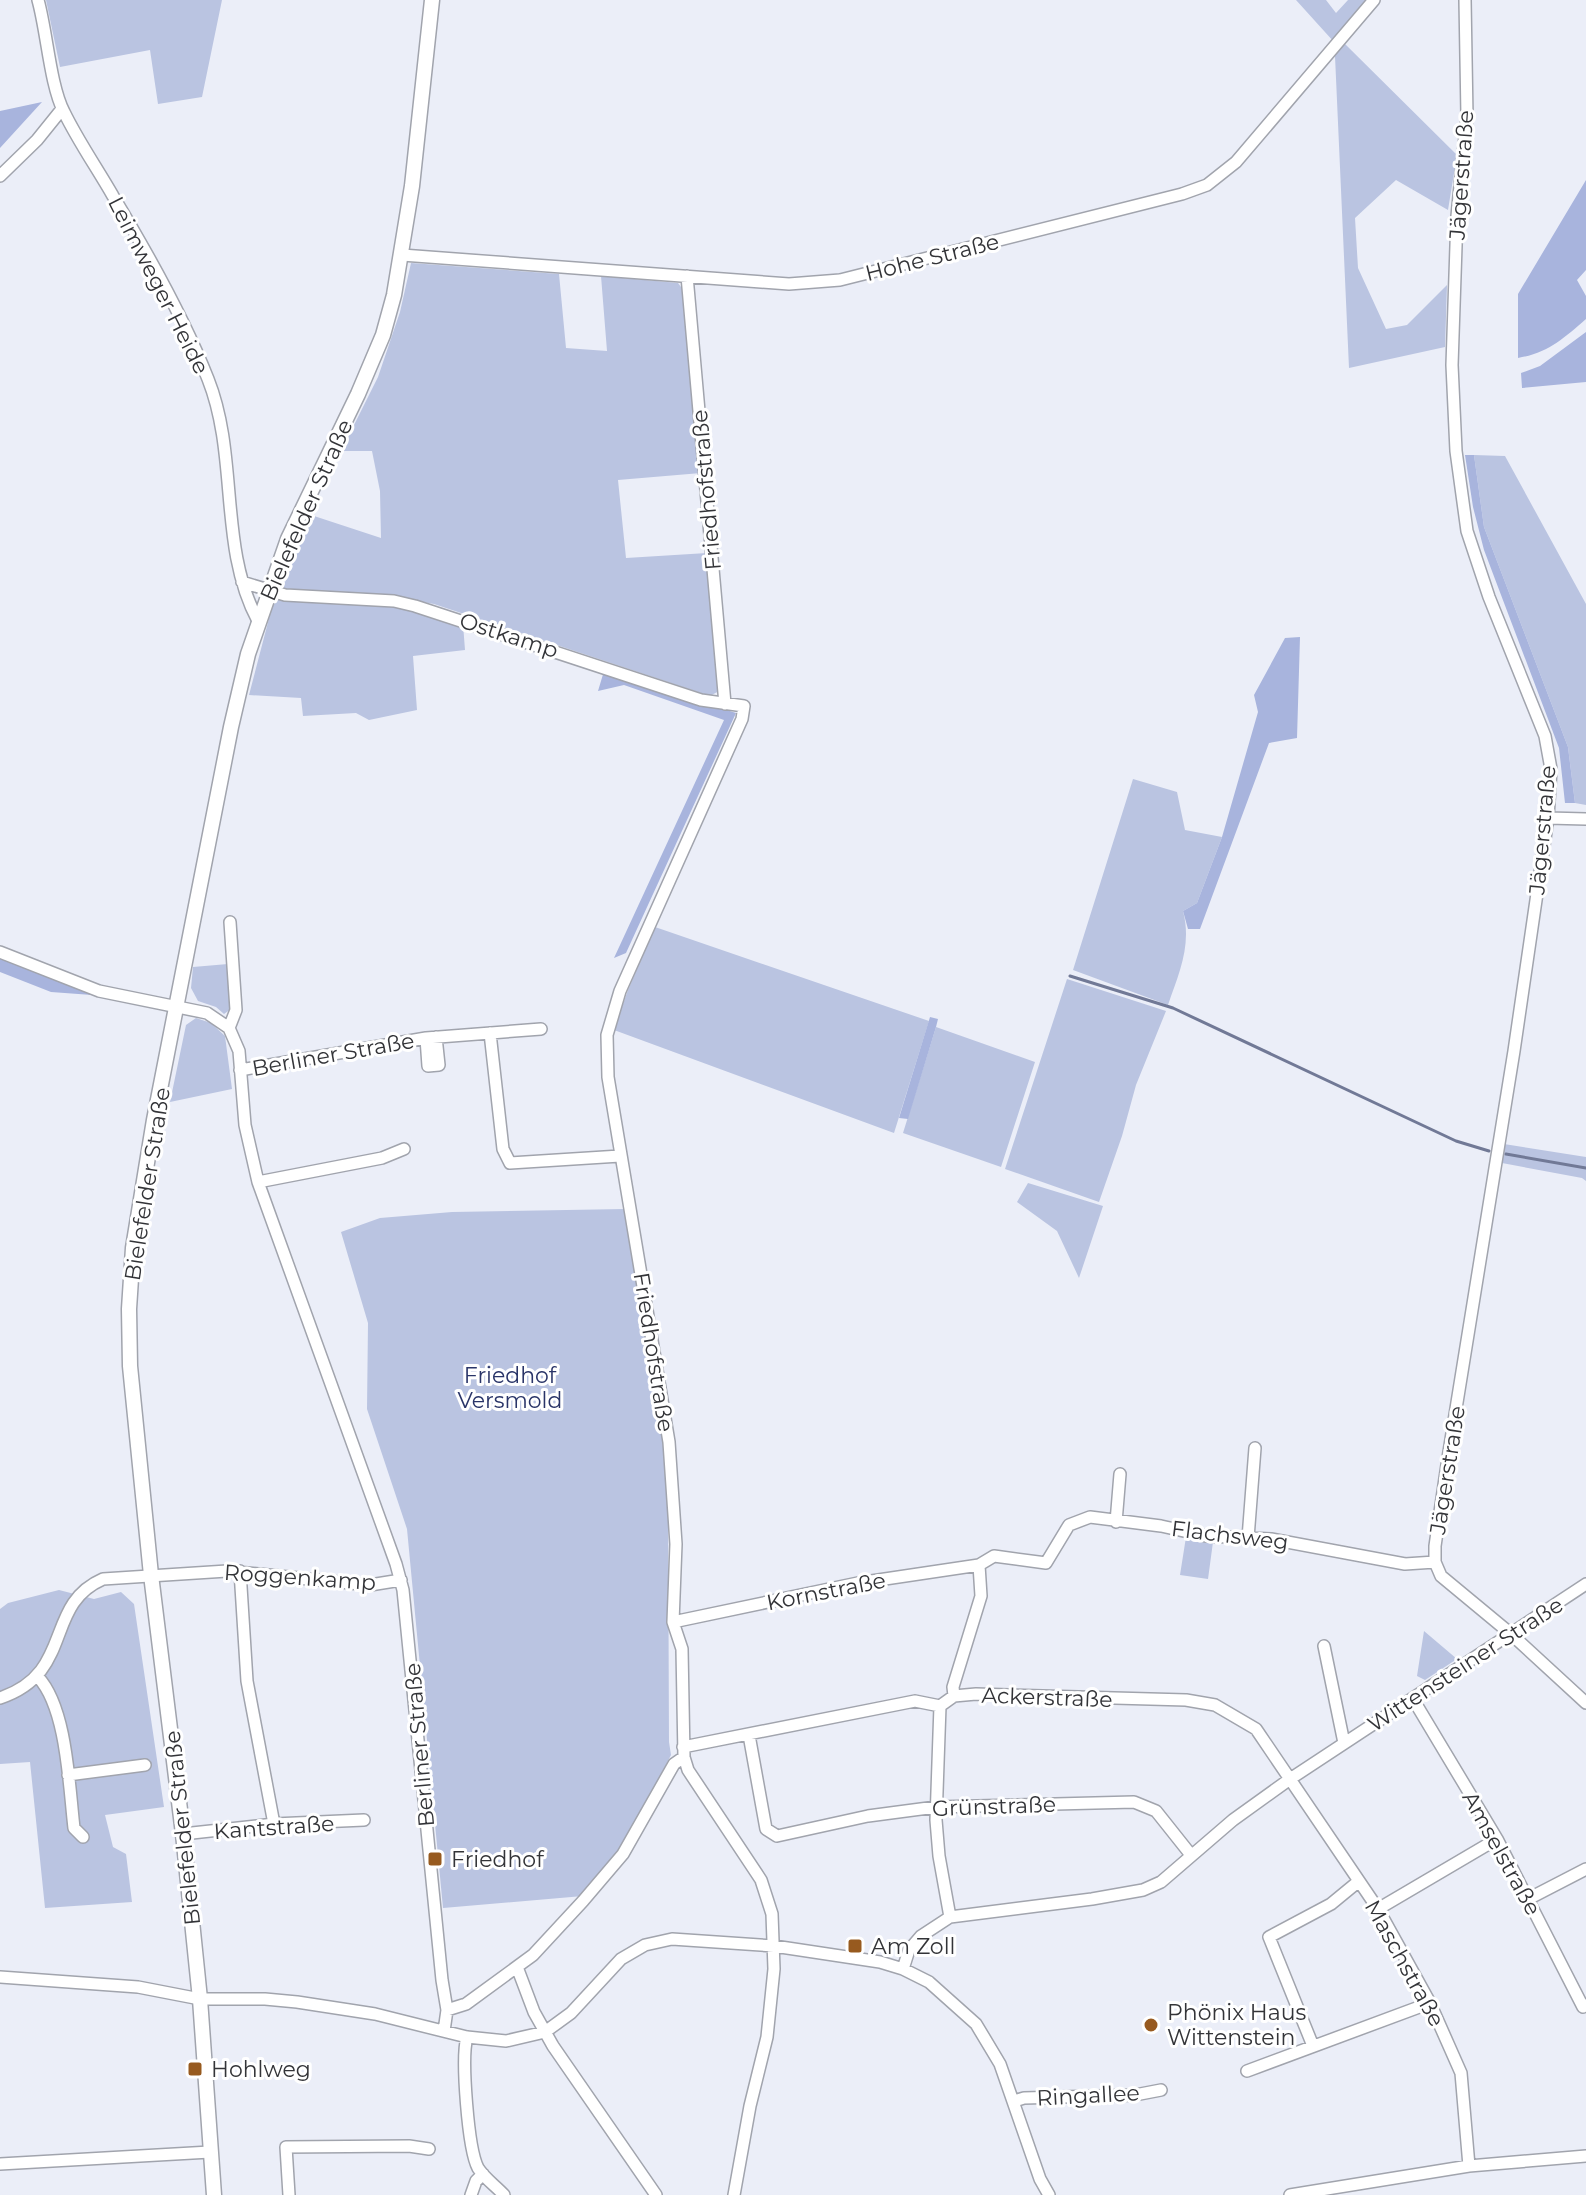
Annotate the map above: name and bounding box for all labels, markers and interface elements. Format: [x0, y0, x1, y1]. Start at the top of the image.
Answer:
street label: Jägerstraße [1443, 109, 1479, 242]
street label: Leimweger Heide [102, 192, 215, 379]
street label: Hohe Straße [862, 228, 1002, 287]
street label: Friedhofstraße [686, 409, 727, 571]
street label: Bielefelder Straße [254, 415, 359, 605]
street label: Ostkamp [456, 607, 562, 664]
street label: Jägerstraße [1523, 764, 1562, 897]
street label: Berliner Straße [250, 1027, 416, 1082]
street label: Bielefelder Straße [119, 1085, 176, 1283]
street label: Friedhofstraße [628, 1270, 679, 1434]
park label: Friedhof Versmold [458, 1362, 562, 1414]
street label: Jägerstraße [1424, 1404, 1471, 1537]
street label: Flachsweg [1170, 1515, 1290, 1556]
street label: Roggenkamp [223, 1559, 377, 1596]
street label: Kornstraße [764, 1567, 888, 1616]
street label: Wittensteiner Straße [1362, 1591, 1568, 1738]
street label: Berliner Straße [399, 1662, 440, 1828]
street label: Ackerstraße [981, 1682, 1113, 1713]
street label: Bielefelder Straße [159, 1729, 206, 1927]
street label: Amselstraße [1456, 1787, 1547, 1920]
street label: Grünstraße [932, 1791, 1056, 1822]
street label: Kantstraße [213, 1810, 335, 1845]
place label: Friedhof [451, 1846, 545, 1873]
marker: Friedhof [426, 1850, 444, 1868]
street label: Maschstraße [1359, 1895, 1450, 2031]
place label: Am Zoll [871, 1933, 956, 1960]
marker: Am Zoll [846, 1937, 864, 1955]
place label: Phönix Haus Wittenstein [1167, 1999, 1306, 2051]
marker: Phönix Haus Wittenstein [1142, 2016, 1160, 2034]
place label: Hohlweg [211, 2056, 311, 2083]
marker: Hohlweg [186, 2060, 204, 2078]
street label: Ringallee [1036, 2079, 1140, 2112]

